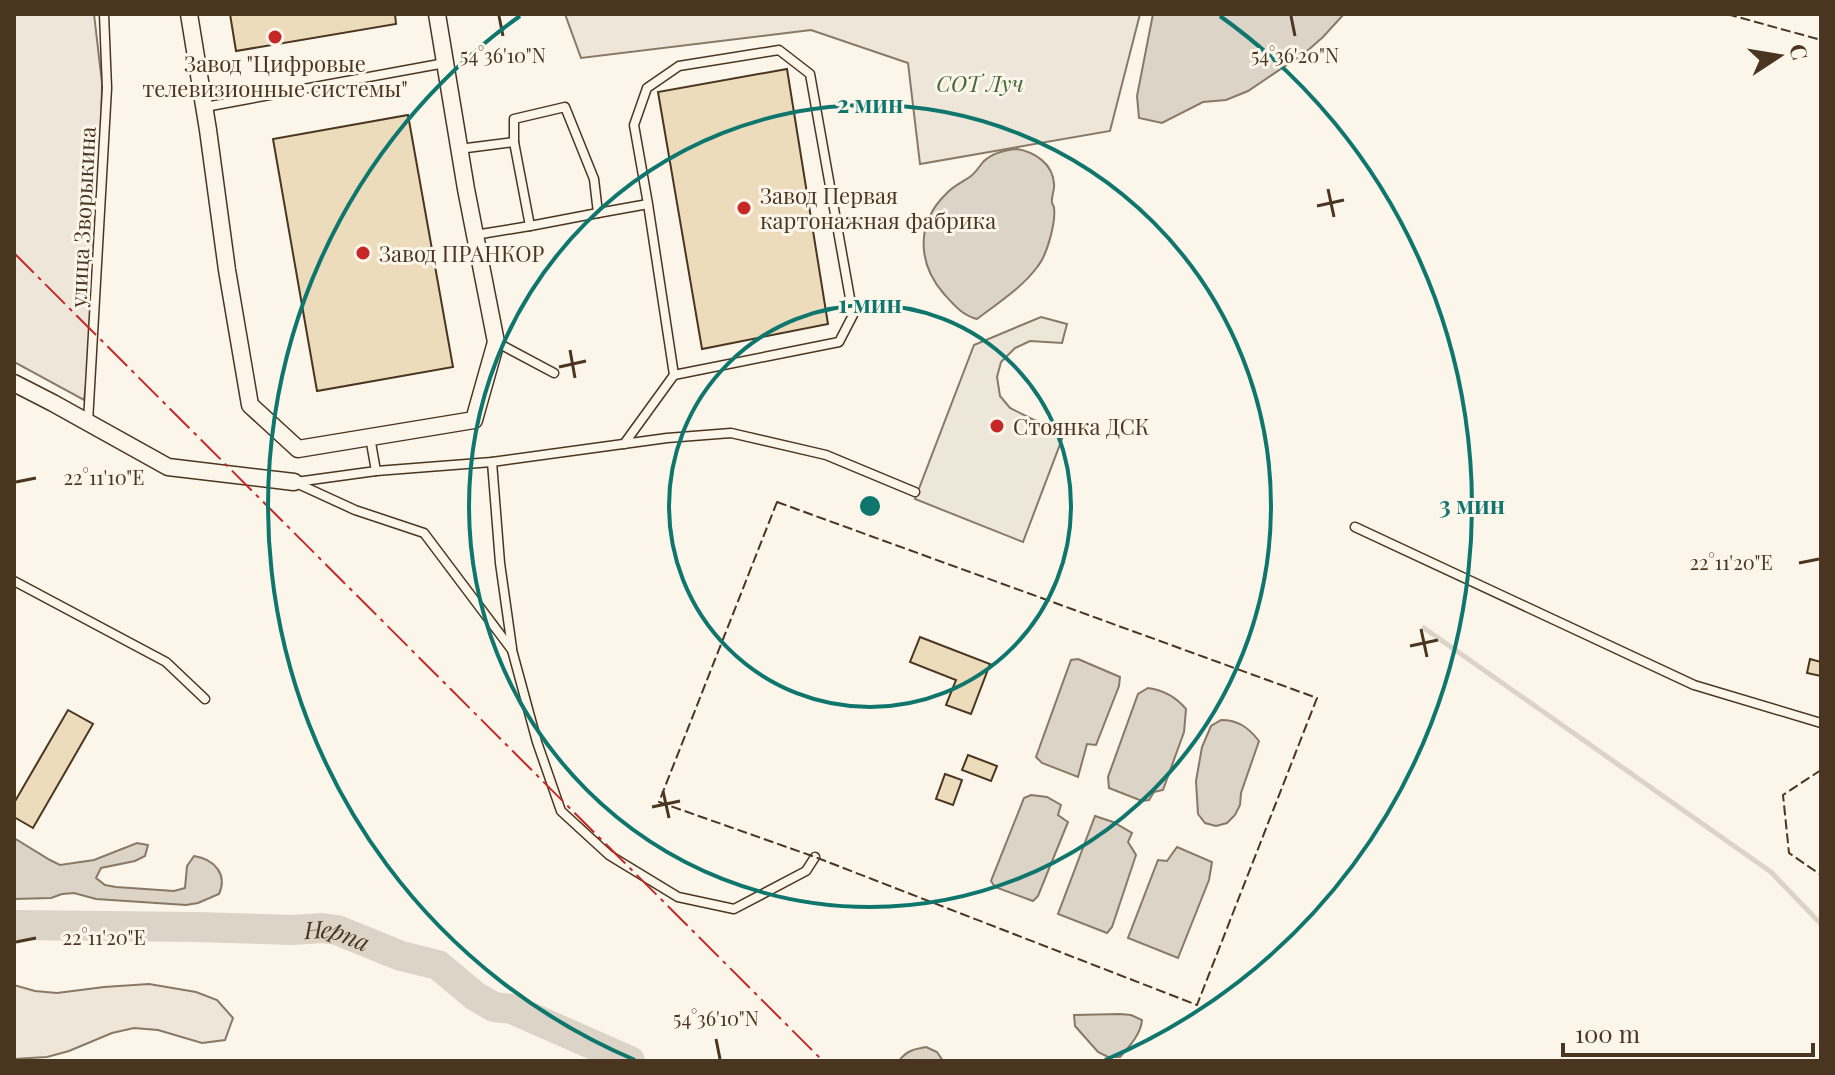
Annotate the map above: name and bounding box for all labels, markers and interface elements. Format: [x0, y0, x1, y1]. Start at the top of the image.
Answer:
north arrow [1739, 16, 1819, 96]
marker: Завод "Цифровые телевизионные системы" [266, 28, 284, 46]
text: 54°36'10"N [460, 41, 546, 68]
text: 54°36'20"N [1251, 41, 1339, 68]
text: С [1783, 41, 1816, 62]
place label: Завод "Цифровые телевизионные системы" [142, 48, 408, 103]
park label: СОТ Луч [936, 68, 1024, 98]
text: 2 мин [837, 87, 903, 119]
street label: улица Зворыкина [62, 126, 102, 309]
place label: Завод Первая картонажная фабрика [760, 180, 996, 235]
marker: Завод Первая картонажная фабрика [735, 199, 753, 217]
place label: Завод ПРАНКОР [379, 238, 544, 268]
marker: Завод ПРАНКОР [354, 244, 372, 262]
text: 1 мин [838, 287, 902, 319]
place label: Стоянка ДСК [1013, 411, 1150, 441]
marker: Стоянка ДСК [988, 417, 1006, 435]
text: 22°11'10"E [64, 463, 145, 490]
text: 3 мин [1439, 488, 1505, 520]
centre of rings [856, 492, 884, 520]
text: 22°11'20"E [1689, 548, 1773, 575]
water label: Нерпа [302, 912, 375, 958]
text: 22°11'20"E [62, 923, 146, 950]
text: 54°36'10"N [673, 1004, 759, 1031]
scale bar [1563, 1007, 1813, 1057]
text: 100 m [1575, 1017, 1640, 1049]

